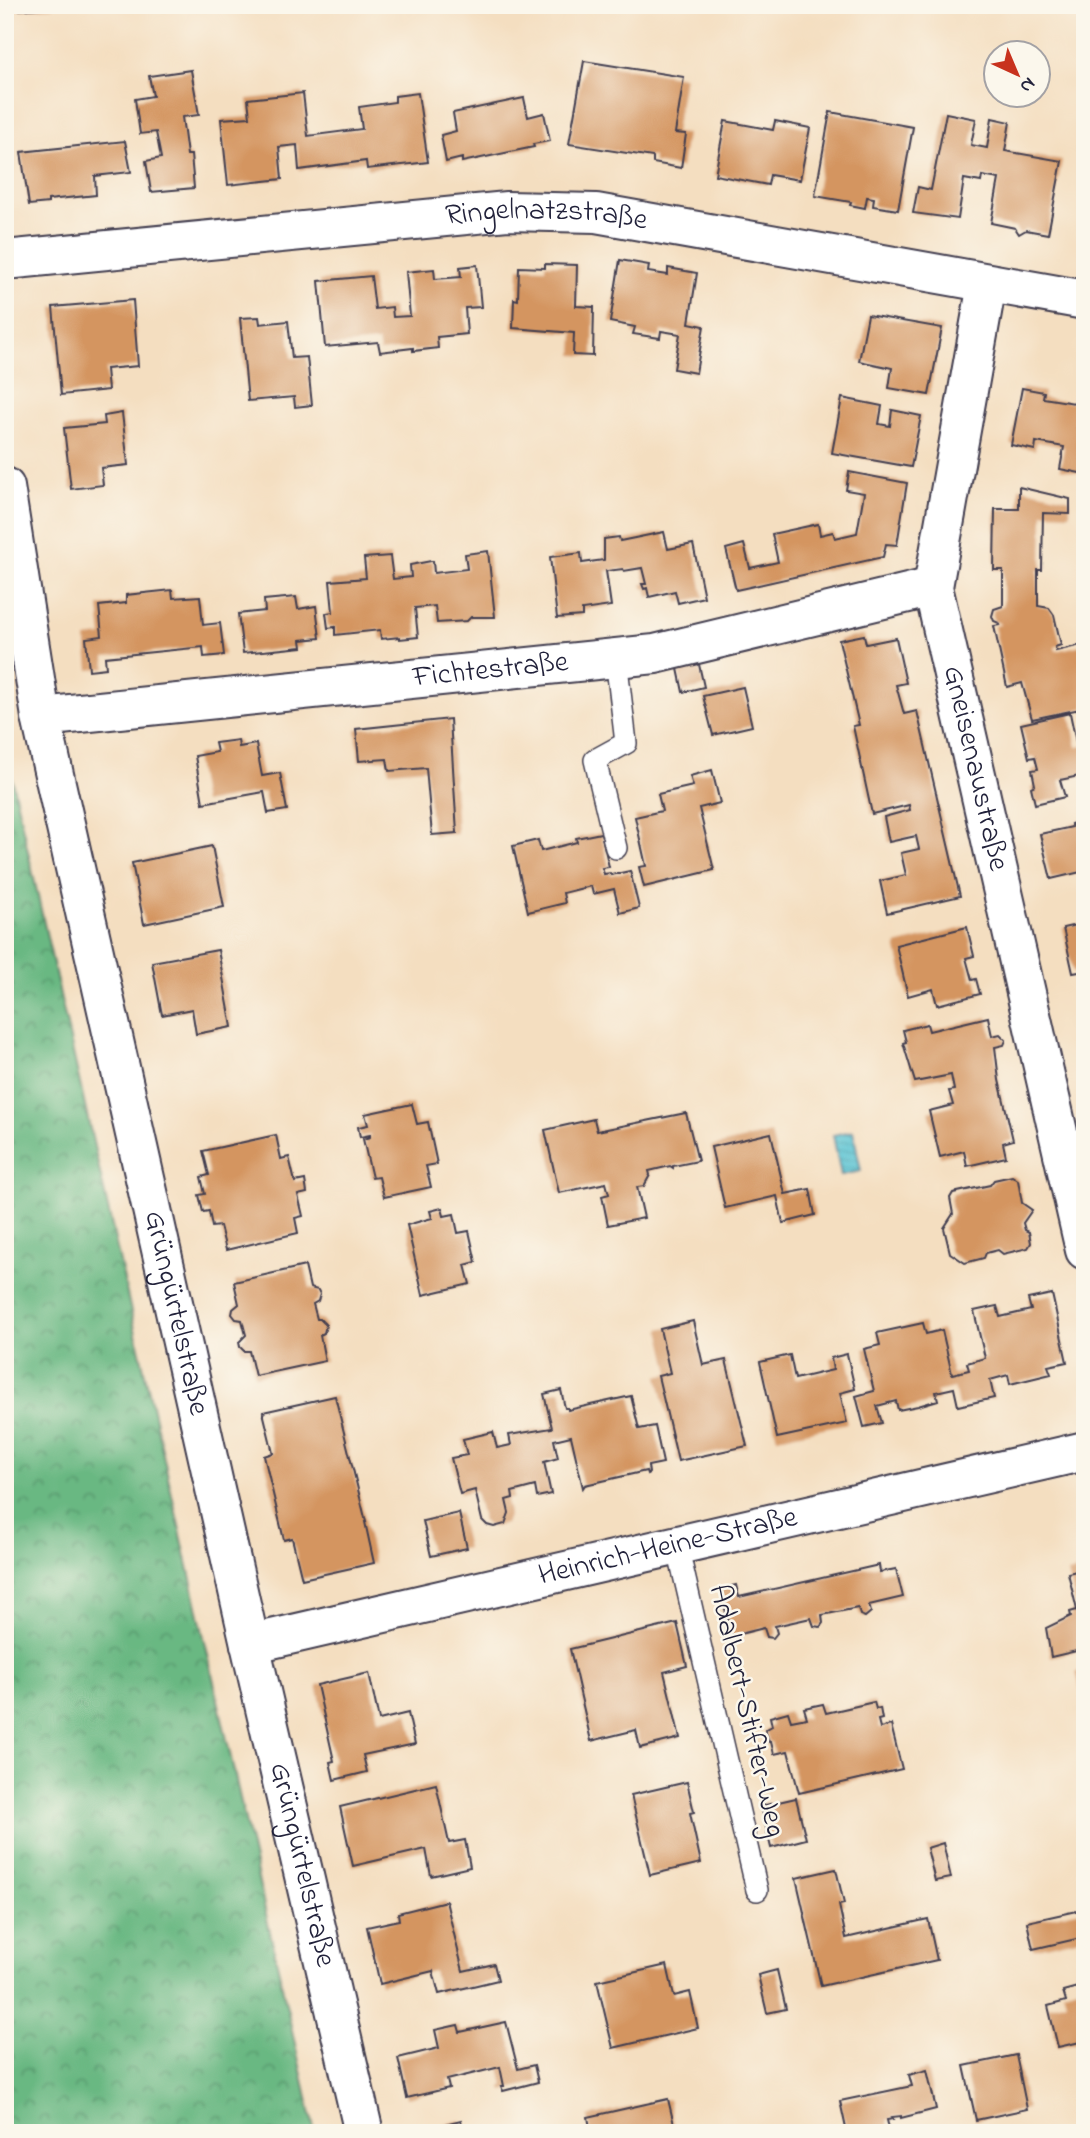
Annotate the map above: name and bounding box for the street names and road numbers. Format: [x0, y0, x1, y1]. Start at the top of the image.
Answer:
street label: Ringelnatzstraße [444, 189, 651, 244]
street label: Fichtestraße [410, 641, 571, 701]
street label: Gneisenaustraße [930, 662, 1020, 876]
street label: Grüngürtelstraße [131, 1207, 220, 1420]
street label: Heinrich-Heine-Straße [534, 1496, 802, 1599]
street label: Adalbert-Stifter-Weg [696, 1580, 796, 1842]
street label: Grüngürtelstraße [256, 1758, 347, 1972]

